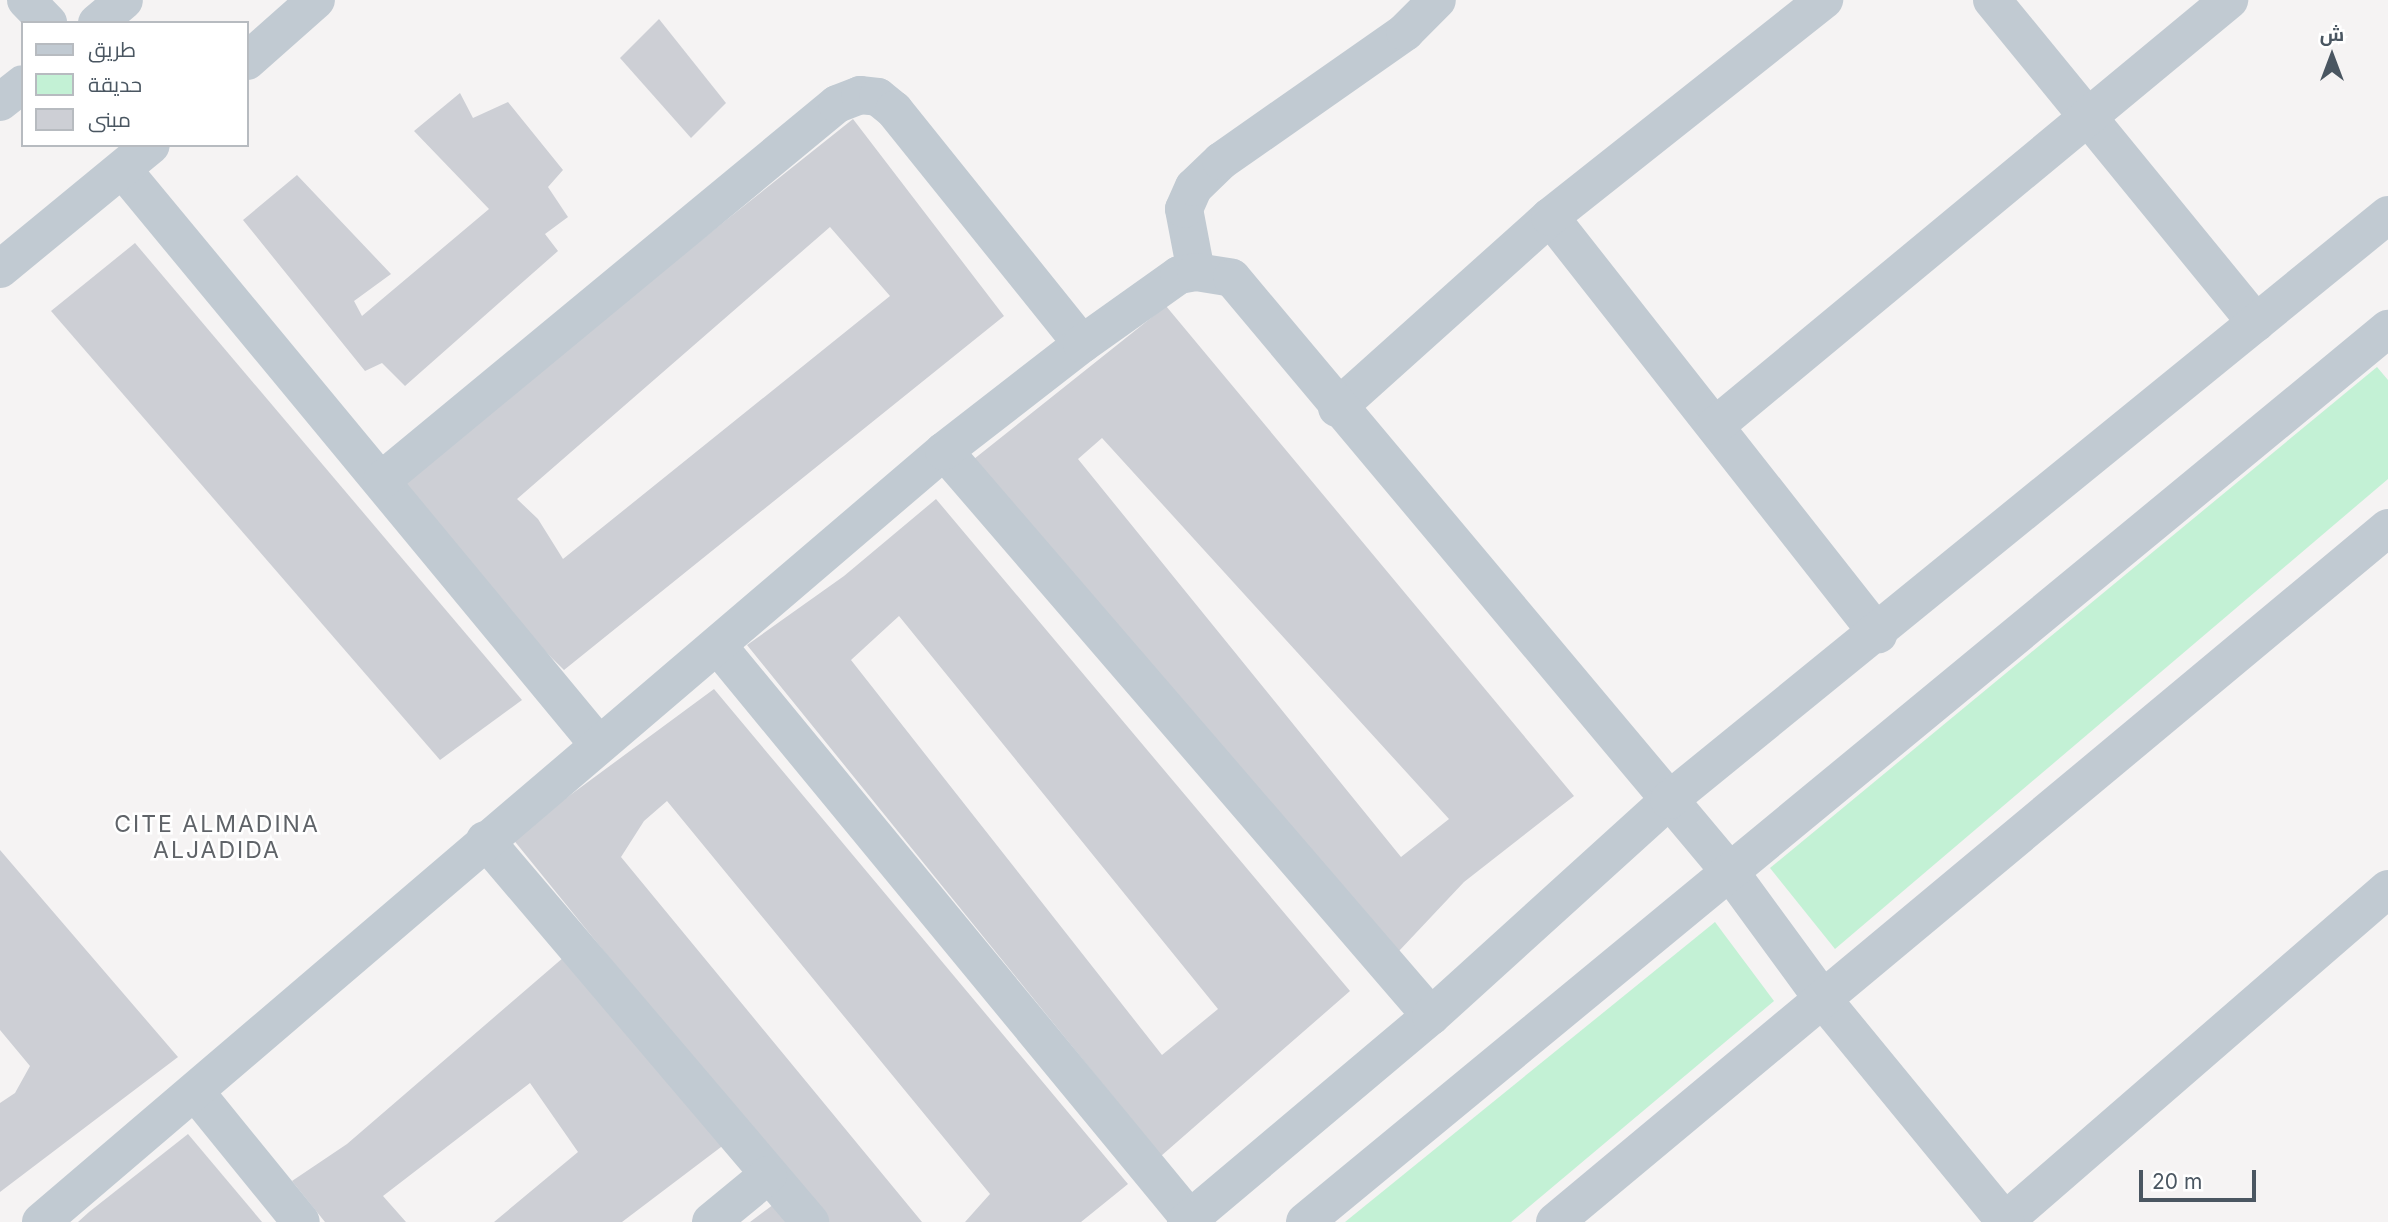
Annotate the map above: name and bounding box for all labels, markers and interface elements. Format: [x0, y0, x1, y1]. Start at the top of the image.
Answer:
legend [21, 21, 248, 147]
north arrow [2297, 21, 2367, 91]
text: ش [2320, 23, 2344, 46]
text: طريق [88, 37, 136, 62]
text: حديقة [88, 72, 142, 97]
text: مبنى [88, 107, 131, 132]
district label: CITE ALMADINA ALJADIDA [116, 810, 318, 864]
scale bar [2143, 1156, 2260, 1200]
text: 20 m [2152, 1169, 2202, 1194]

